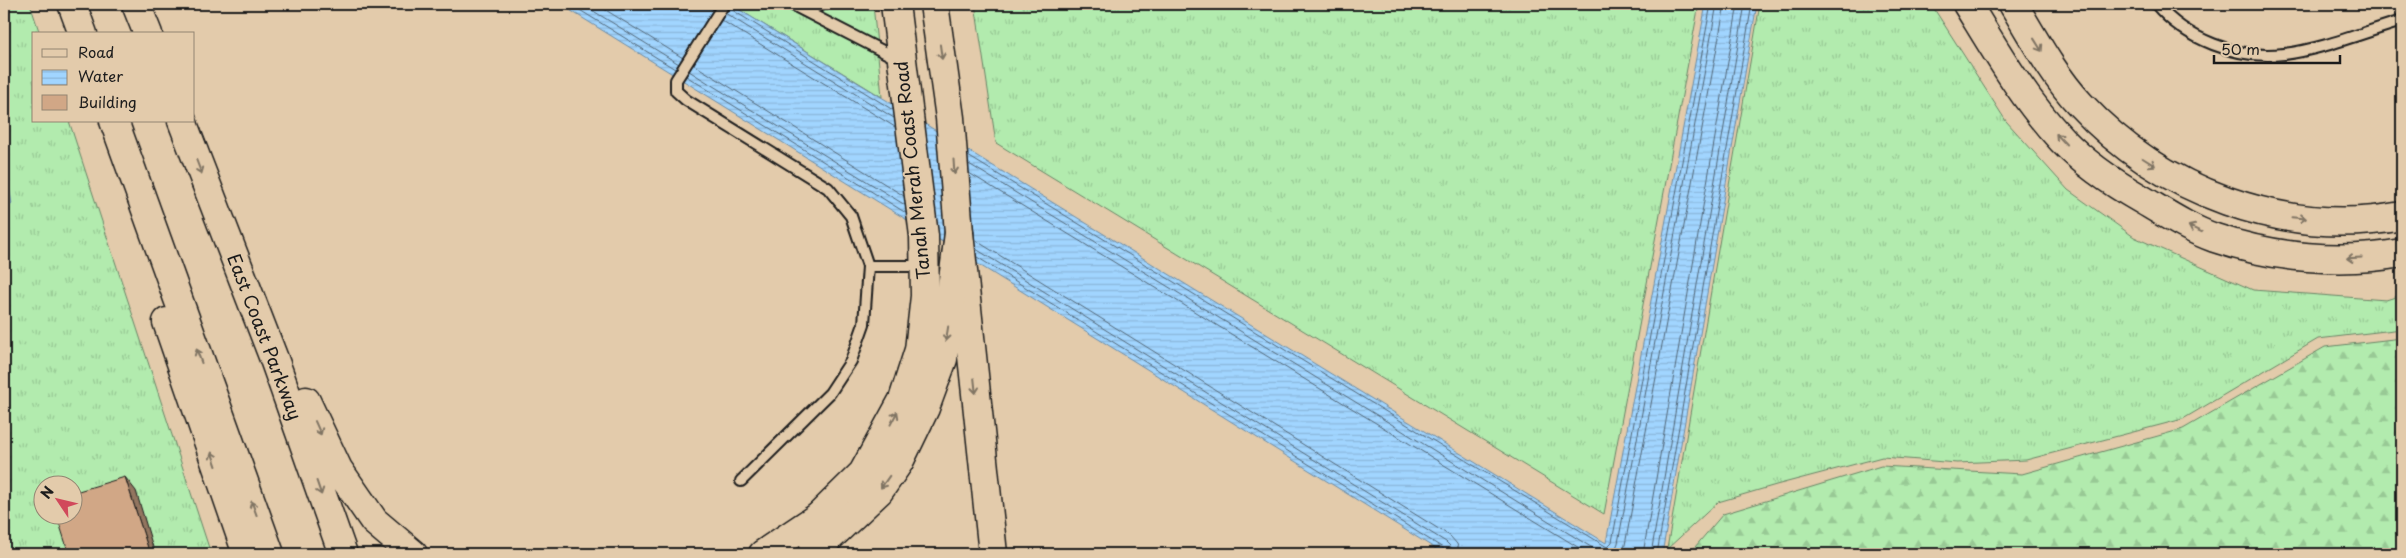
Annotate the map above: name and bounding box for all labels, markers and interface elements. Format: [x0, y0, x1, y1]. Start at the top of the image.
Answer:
legend [32, 32, 195, 122]
scale bar [2214, 32, 2340, 64]
text: 50 m [2221, 37, 2260, 60]
one-way arrow [2034, 38, 2044, 52]
text: Road [78, 40, 114, 63]
one-way arrow [936, 44, 946, 60]
street label: Tanah Merah Coast Road [887, 60, 936, 281]
text: Water [78, 64, 123, 87]
text: Building [78, 90, 137, 113]
one-way arrow [2056, 132, 2067, 145]
one-way arrow [2141, 157, 2155, 167]
one-way arrow [949, 158, 958, 174]
one-way arrow [195, 159, 204, 174]
one-way arrow [2291, 213, 2307, 223]
one-way arrow [2188, 224, 2203, 233]
street label: East Coast Parkway [221, 249, 310, 424]
one-way arrow [2346, 253, 2362, 262]
one-way arrow [942, 325, 952, 341]
one-way arrow [194, 348, 203, 364]
one-way arrow [970, 378, 979, 394]
one-way arrow [890, 411, 899, 426]
one-way arrow [314, 420, 323, 435]
one-way arrow [209, 451, 218, 467]
one-way arrow [880, 475, 890, 489]
north arrow [32, 476, 82, 526]
one-way arrow [315, 479, 324, 495]
text: N [35, 482, 59, 503]
one-way arrow [249, 501, 258, 517]

